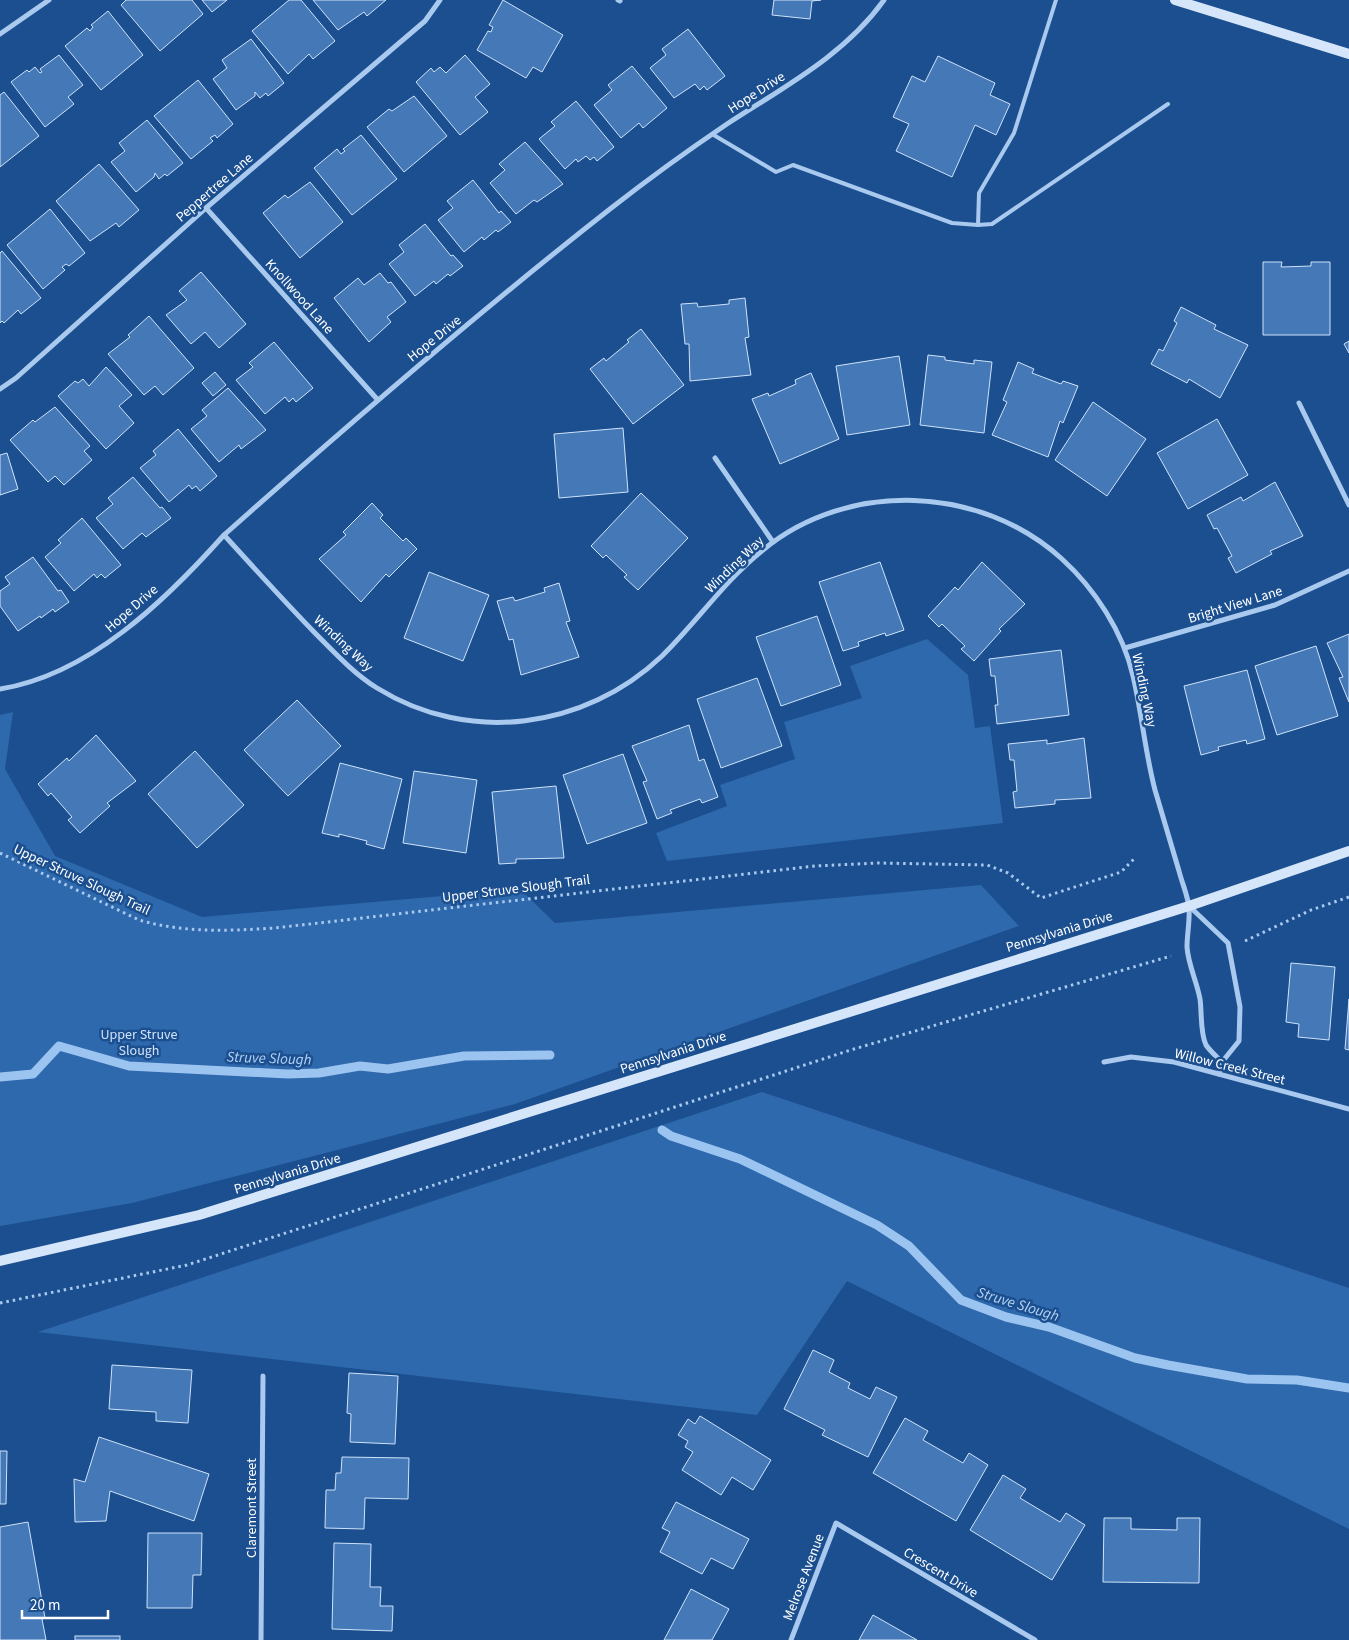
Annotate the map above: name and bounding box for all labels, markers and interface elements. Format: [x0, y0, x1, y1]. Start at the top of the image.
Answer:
street label: Hope Drive [724, 67, 789, 119]
street label: Peppertree Lane [172, 149, 258, 227]
street label: Knollwood Lane [260, 255, 338, 339]
street label: Hope Drive [403, 311, 466, 367]
street label: Winding Way [701, 531, 769, 598]
street label: Hope Drive [101, 580, 163, 637]
street label: Bright View Lane [1186, 581, 1285, 629]
street label: Winding Way [309, 611, 378, 677]
street label: Winding Way [1126, 651, 1162, 730]
street label: Upper Struve Slough Trail [10, 839, 154, 921]
street label: Upper Struve Slough Trail [441, 870, 592, 908]
street label: Pennsylvania Drive [1004, 906, 1115, 958]
park label: Upper Struve Slough [101, 1025, 178, 1061]
street label: Pennsylvania Drive [618, 1026, 729, 1080]
street label: Willow Creek Street [1172, 1044, 1287, 1090]
water label: Struve Slough [226, 1047, 312, 1070]
street label: Pennsylvania Drive [232, 1148, 343, 1200]
water label: Struve Slough [974, 1282, 1062, 1327]
street label: Claremont Street [242, 1458, 262, 1558]
street label: Melrose Avenue [778, 1531, 830, 1624]
street label: Crescent Drive [899, 1543, 982, 1603]
scale bar [22, 1588, 109, 1620]
text: 20 m [30, 1595, 60, 1616]

